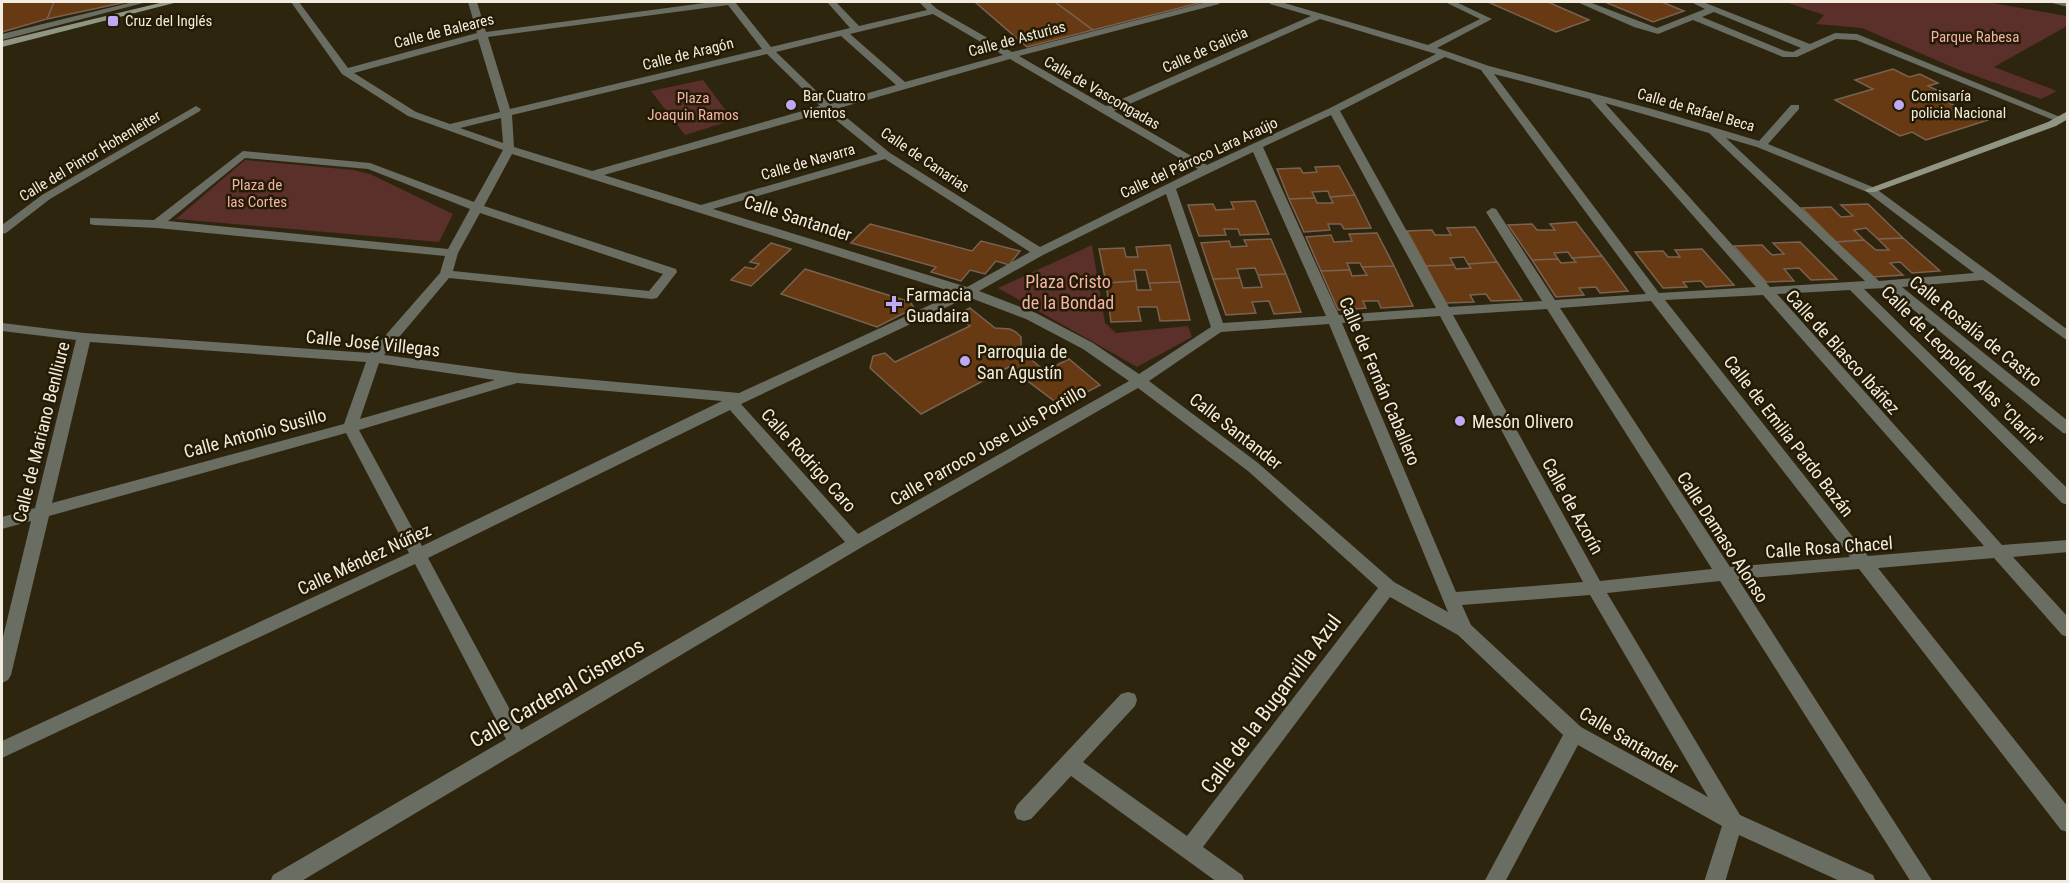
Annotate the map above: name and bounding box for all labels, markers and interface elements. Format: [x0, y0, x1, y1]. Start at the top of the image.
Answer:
street label: Calle de Baleares [392, 10, 496, 52]
place label: Cruz del Inglés [125, 12, 213, 30]
marker: Cruz del Inglés [106, 14, 120, 28]
street label: Calle de Asturias [966, 17, 1068, 61]
street label: Calle de Galicia [1160, 23, 1250, 77]
park label: Parque Rabesa [1931, 28, 2019, 46]
street label: Calle de Aragón [641, 34, 735, 74]
street label: Calle de Vascongadas [1041, 52, 1163, 134]
street label: Calle de Rafael Beca [1635, 85, 1757, 135]
place label: Bar Cuatro vientos [803, 87, 866, 122]
place label: Comisaría policia Nacional [1911, 87, 2006, 122]
park label: Plaza Joaquin Ramos [647, 89, 739, 124]
marker: Bar Cuatro vientos [784, 98, 798, 112]
marker: Comisaría policia Nacional [1892, 98, 1906, 112]
street label: Calle del Pintor Hohenleiter [16, 106, 164, 205]
street label: Calle del Párroco Lara Araújo [1117, 114, 1281, 202]
street label: Calle de Canarias [877, 124, 973, 196]
street label: Calle de Navarra [759, 140, 857, 184]
park label: Plaza de las Cortes [227, 176, 287, 211]
street label: Calle Santander [742, 191, 855, 245]
park label: Plaza Cristo de la Bondad [1022, 271, 1114, 313]
street label: Calle Rosalía de Castro [1906, 271, 2046, 391]
street label: Calle de Leopoldo Alas "Clarín" [1877, 281, 2047, 451]
place label: Farmacia Guadaira [906, 284, 972, 326]
street label: Calle de Blasco Ibáñez [1782, 285, 1905, 419]
street label: Calle de Fernán Caballero [1335, 294, 1425, 468]
marker: Farmacia Guadaira [887, 297, 901, 311]
street label: Calle José Villegas [305, 326, 441, 360]
street label: Calle de Mariano Benlliure [8, 340, 74, 524]
place label: Parroquia de San Agustín [977, 341, 1067, 383]
street label: Calle de Emilia Pardo Bazán [1720, 351, 1858, 521]
marker: Parroquia de San Agustín [958, 354, 972, 368]
street label: Calle Parroco Jose Luis Portillo [886, 380, 1090, 510]
street label: Calle Santander [1185, 388, 1287, 474]
street label: Calle Antonio Susillo [181, 404, 329, 462]
street label: Calle Rodrigo Caro [757, 404, 861, 516]
place label: Mesón Olivero [1472, 411, 1574, 432]
marker: Mesón Olivero [1453, 414, 1467, 428]
street label: Calle de Azorín [1538, 454, 1608, 558]
street label: Calle Damaso Alonso [1673, 468, 1773, 606]
street label: Calle Méndez Núñez [294, 519, 434, 599]
street label: Calle Rosa Chacel [1765, 532, 1893, 562]
street label: Calle de la Buganvilla Azul [1196, 610, 1346, 798]
street label: Calle Cardenal Cisneros [466, 633, 648, 753]
street label: Calle Santander [1576, 702, 1683, 778]

